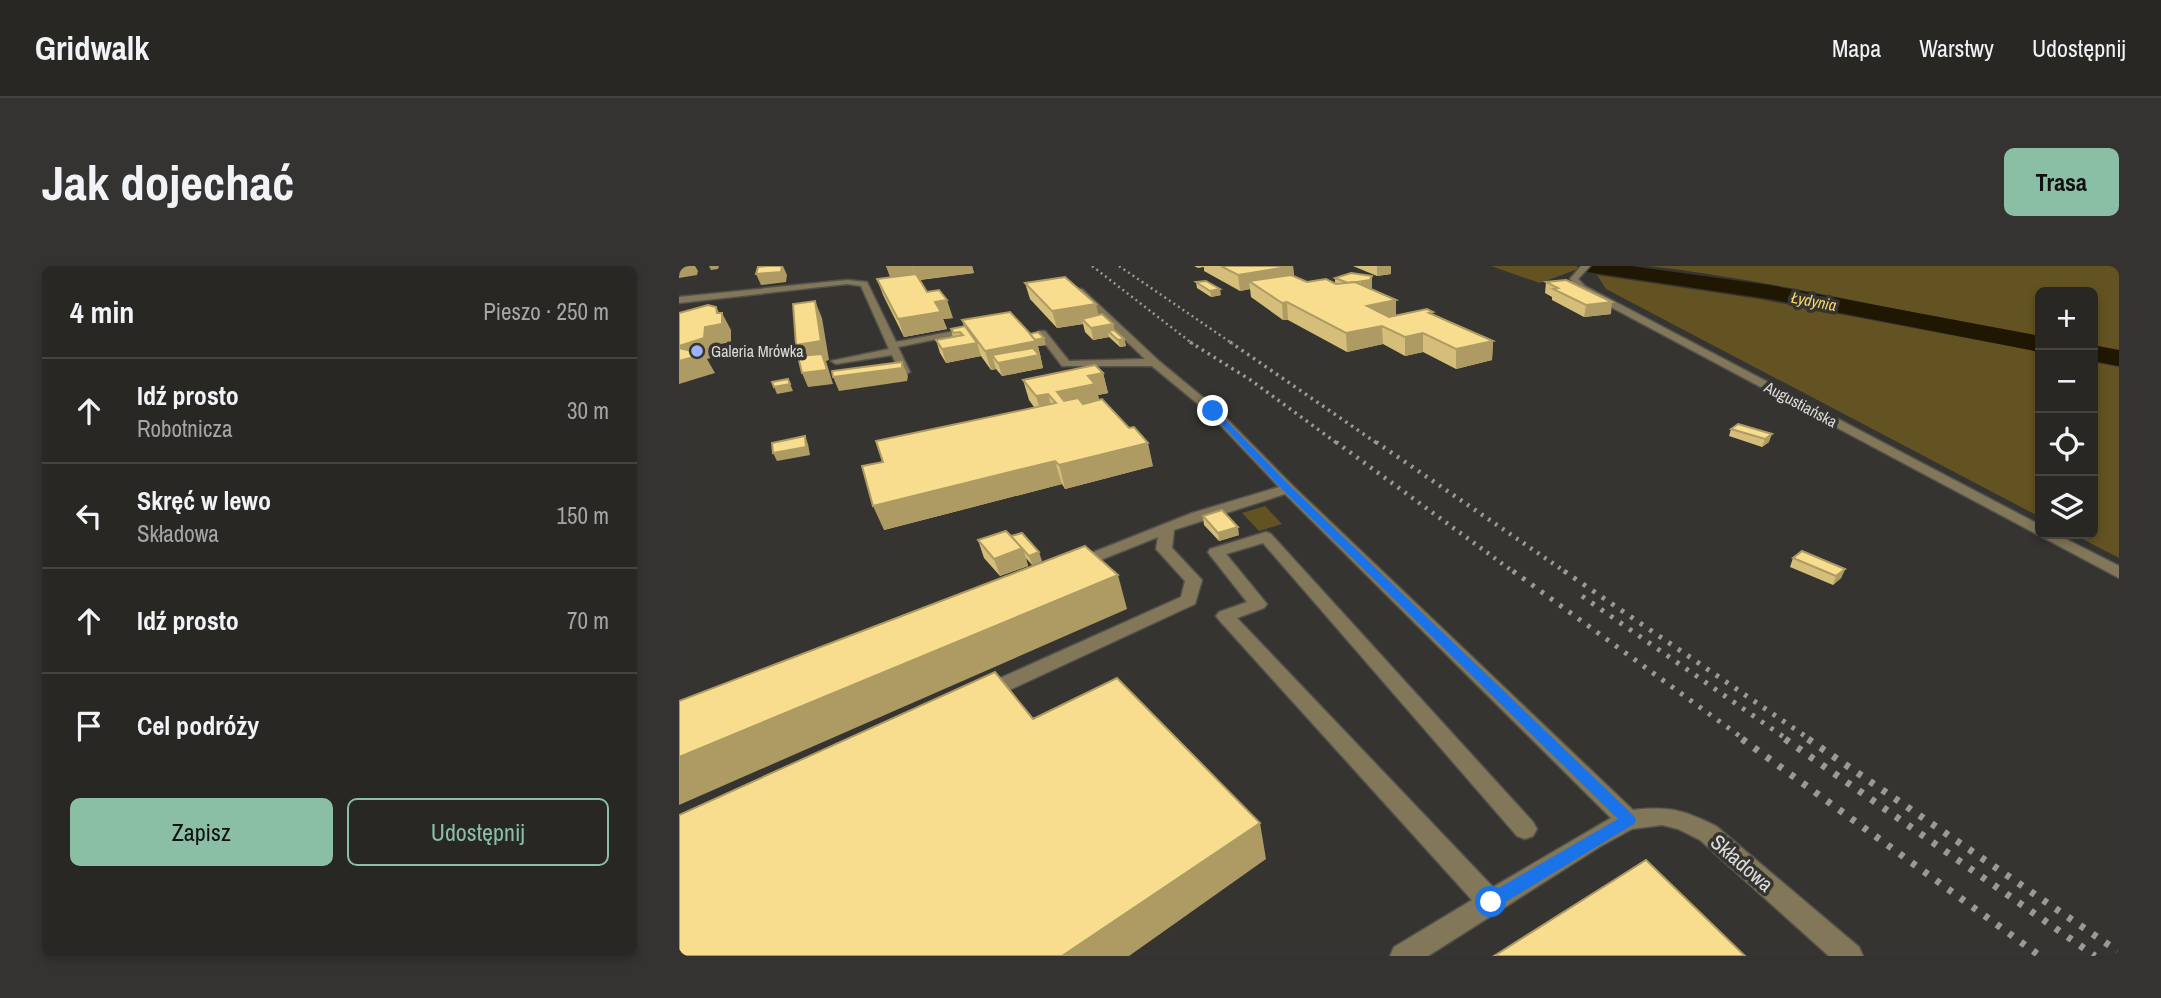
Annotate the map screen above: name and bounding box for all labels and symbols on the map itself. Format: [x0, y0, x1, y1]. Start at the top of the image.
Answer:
water label: Łydynia [1789, 286, 1838, 316]
place label: Galeria Mrówka [711, 340, 804, 362]
marker: Galeria Mrówka [689, 343, 705, 359]
street label: Augustiańska [1760, 375, 1842, 433]
route end [1197, 395, 1228, 426]
street label: Składowa [1704, 828, 1780, 899]
route start [1475, 886, 1506, 917]

